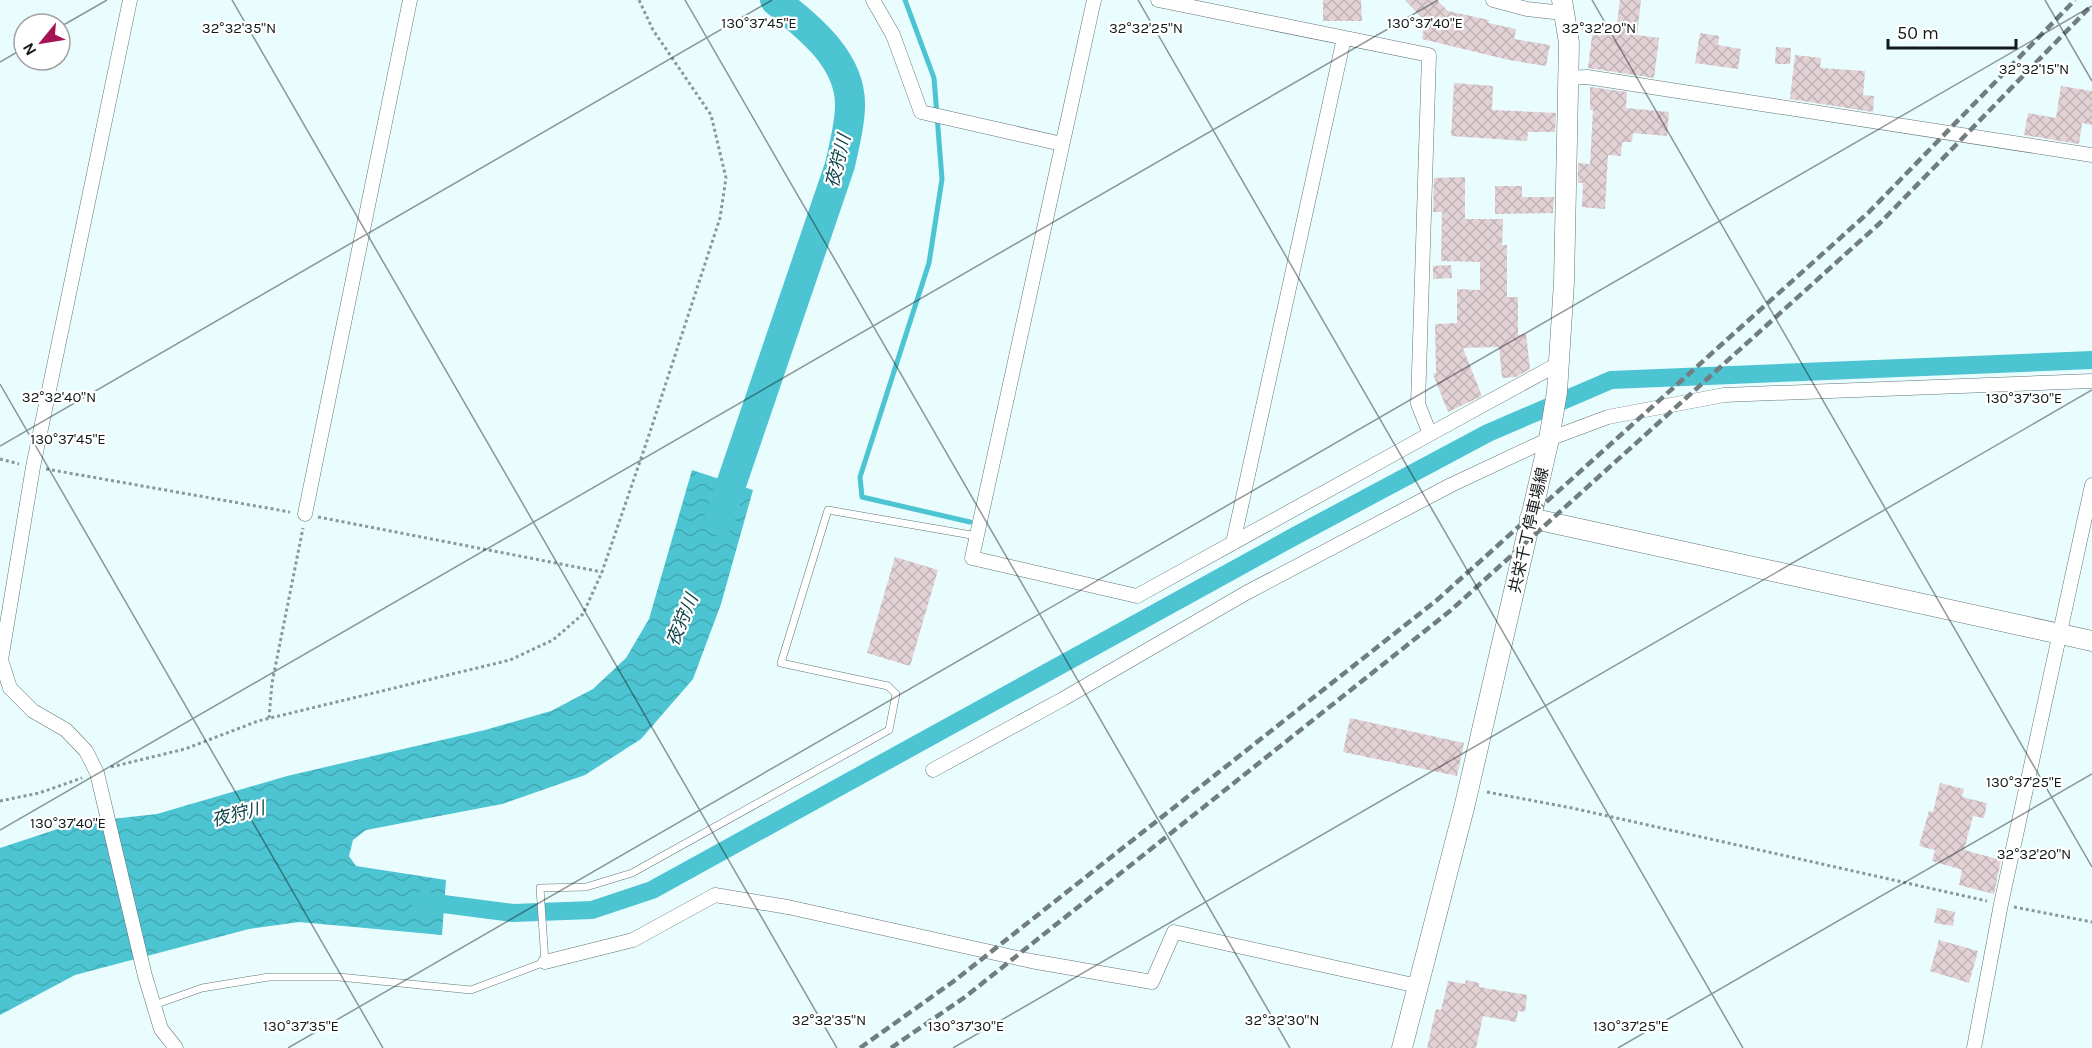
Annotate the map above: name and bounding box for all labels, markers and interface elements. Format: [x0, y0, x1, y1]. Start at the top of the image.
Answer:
north arrow [12, 12, 72, 72]
scale bar [1888, 12, 2016, 50]
text: 130°37'45"E [721, 14, 797, 32]
text: 130°37'40"E [1387, 14, 1463, 32]
text: 32°32'35"N [202, 19, 276, 37]
text: 32°32'25"N [1109, 19, 1183, 37]
text: 32°32'20"N [1562, 19, 1636, 37]
text: 50 m [1897, 22, 1939, 44]
text: N [18, 40, 41, 59]
text: 32°32'15"N [1999, 60, 2069, 78]
water label: 夜狩川 [821, 130, 856, 190]
text: 32°32'40"N [22, 388, 96, 406]
text: 130°37'30"E [1986, 389, 2062, 407]
text: 130°37'45"E [30, 430, 106, 448]
street label: 共栄千丁停車場線 [1505, 466, 1552, 595]
water label: 夜狩川 [661, 589, 703, 649]
text: 130°37'25"E [1986, 773, 2062, 791]
water label: 夜狩川 [209, 796, 269, 831]
text: 130°37'40"E [30, 814, 106, 832]
text: 32°32'20"N [1997, 845, 2071, 863]
text: 32°32'35"N [792, 1011, 866, 1029]
text: 32°32'30"N [1245, 1011, 1319, 1029]
text: 130°37'35"E [263, 1017, 339, 1035]
text: 130°37'30"E [928, 1017, 1004, 1035]
text: 130°37'25"E [1593, 1017, 1669, 1035]

